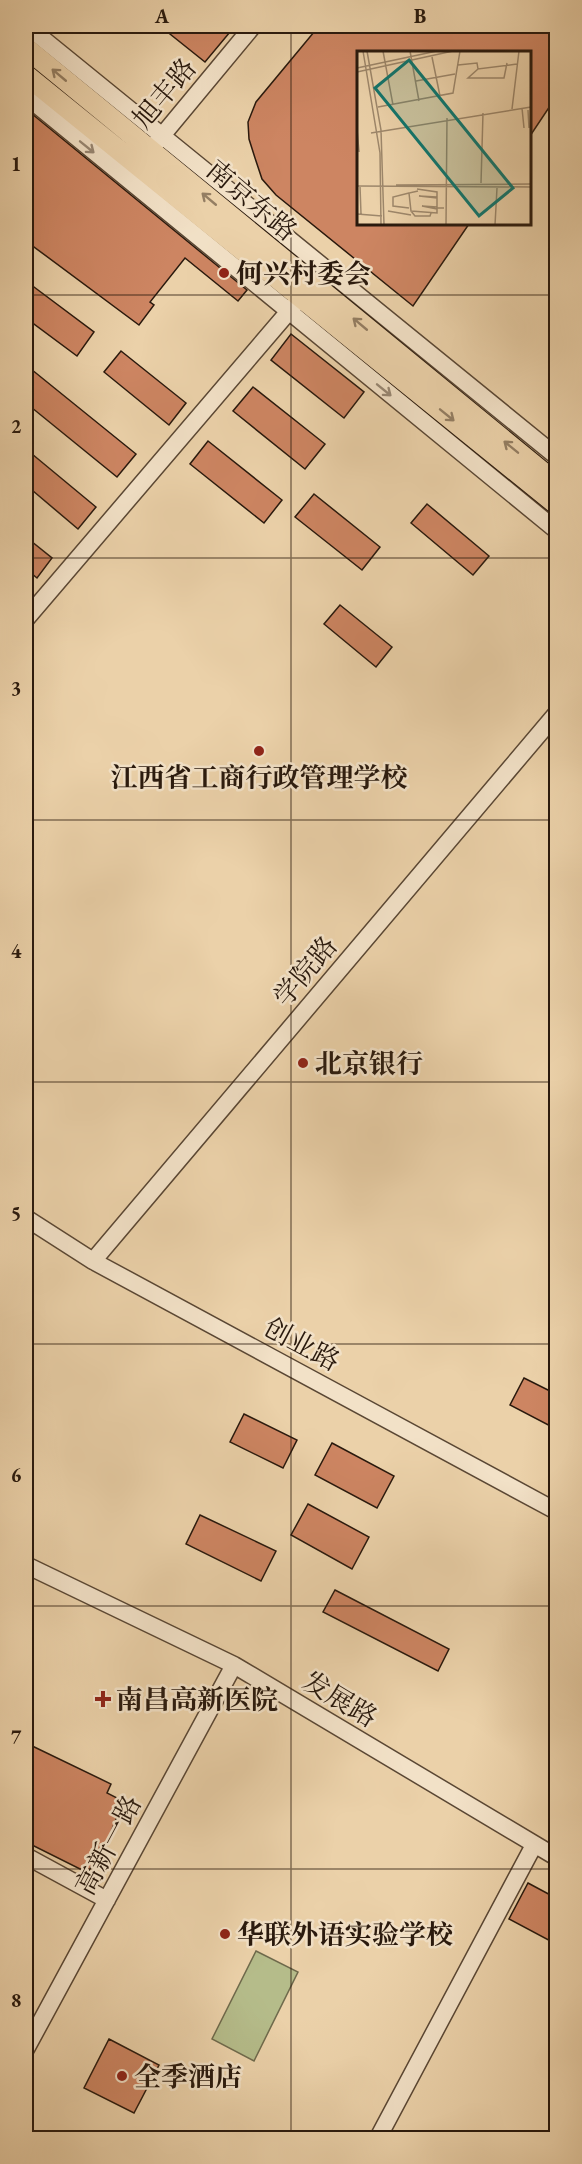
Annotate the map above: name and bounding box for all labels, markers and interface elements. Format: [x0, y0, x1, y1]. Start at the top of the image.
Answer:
text: A [154, 3, 170, 29]
text: B [414, 3, 426, 29]
street label: 旭丰路 [125, 51, 203, 135]
inset map [357, 51, 531, 225]
one-way arrow [51, 69, 67, 82]
one-way arrow [79, 140, 95, 153]
text: 1 [11, 151, 21, 177]
street label: 南京东路 [199, 152, 305, 248]
one-way arrow [201, 193, 217, 206]
place label: 何兴村委会 [236, 256, 371, 291]
marker: 何兴村委会 [217, 266, 231, 280]
one-way arrow [352, 317, 368, 330]
one-way arrow [376, 383, 392, 396]
one-way arrow [439, 409, 455, 422]
text: 2 [11, 413, 22, 439]
one-way arrow [503, 440, 519, 453]
text: 3 [11, 675, 21, 701]
marker: 江西省工商行政管理学校 [252, 744, 266, 758]
place label: 江西省工商行政管理学校 [111, 760, 408, 795]
street label: 学院路 [266, 929, 344, 1013]
text: 4 [11, 938, 22, 964]
place label: 北京银行 [315, 1046, 423, 1081]
marker: 北京银行 [296, 1056, 310, 1070]
text: 5 [11, 1200, 21, 1226]
street label: 创业路 [258, 1310, 346, 1378]
text: 6 [11, 1462, 22, 1488]
street label: 发展路 [296, 1663, 384, 1735]
place label: 南昌高新医院 [116, 1682, 278, 1717]
marker: 南昌高新医院 [94, 1690, 112, 1708]
text: 7 [11, 1724, 22, 1750]
street label: 高新一路 [67, 1789, 149, 1901]
place label: 华联外语实验学校 [237, 1917, 453, 1952]
marker: 华联外语实验学校 [218, 1927, 232, 1941]
text: 8 [11, 1987, 21, 2013]
place label: 全季酒店 [134, 2059, 242, 2094]
marker: 全季酒店 [115, 2069, 129, 2083]

